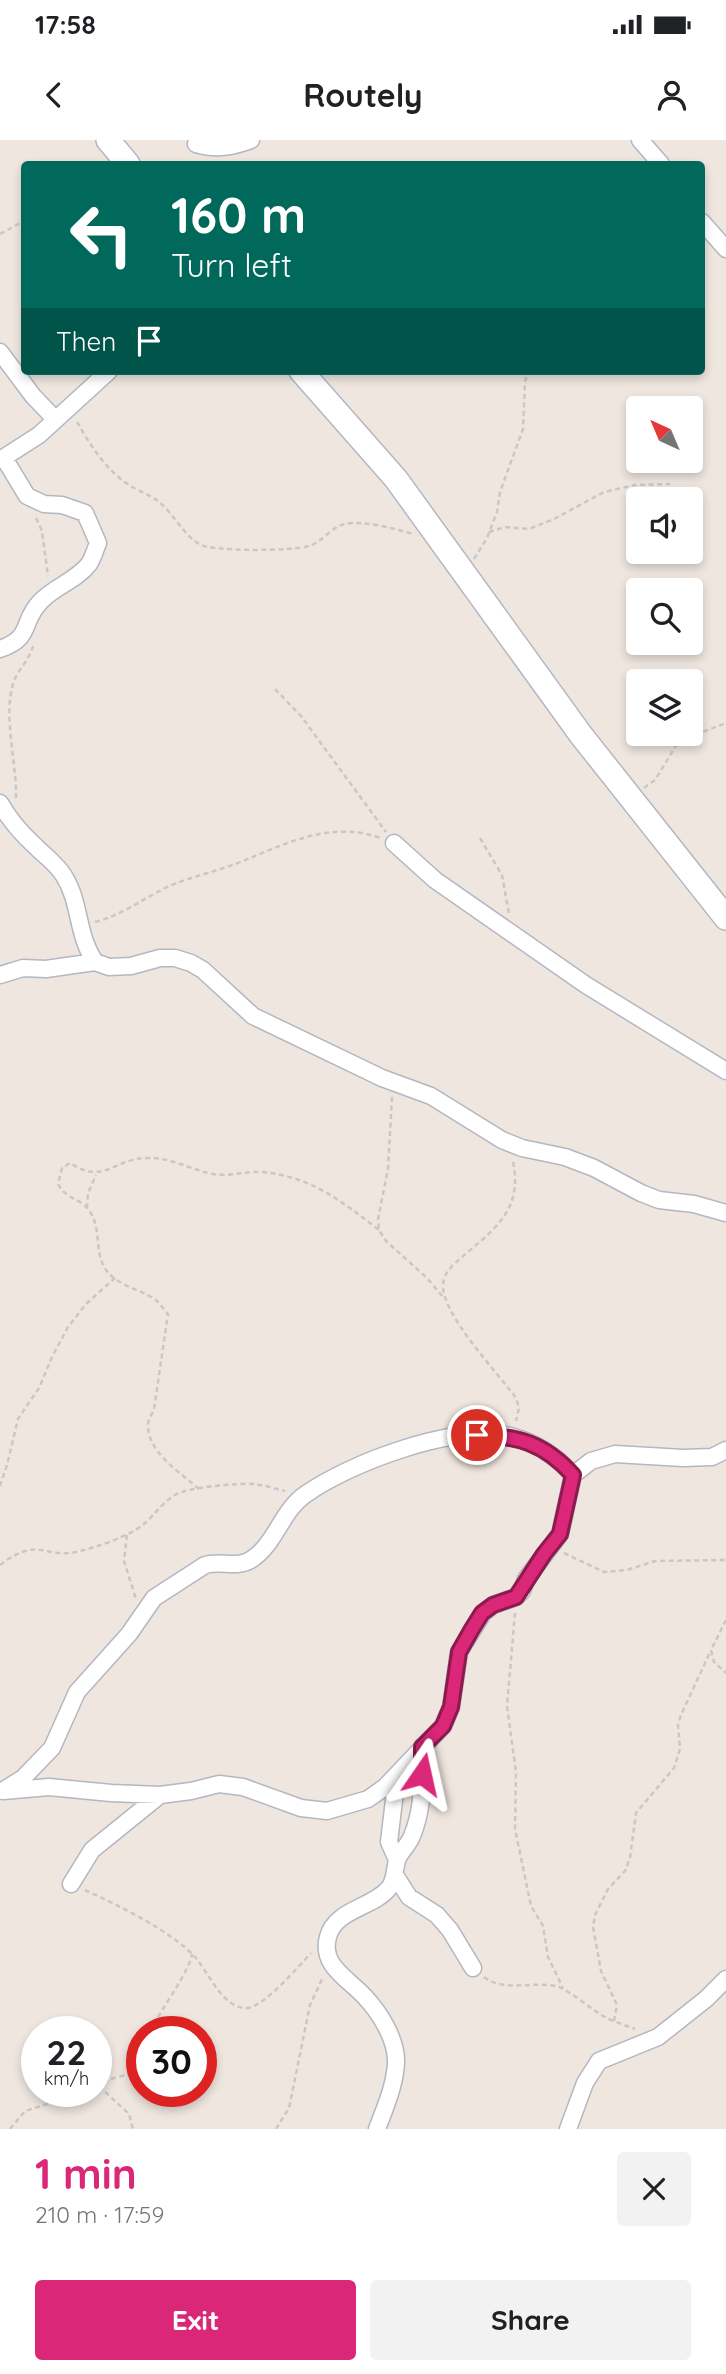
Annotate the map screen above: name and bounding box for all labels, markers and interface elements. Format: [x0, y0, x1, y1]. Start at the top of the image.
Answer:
text: 17:58 [35, 8, 96, 41]
text: Routely [303, 75, 423, 115]
icon: back [35, 76, 73, 114]
icon: person [653, 76, 691, 114]
text: 160 m [171, 184, 306, 245]
icon: left [56, 189, 147, 280]
text: Turn left [171, 245, 292, 285]
icon: arrive [130, 322, 168, 360]
text: Then [56, 325, 116, 358]
north arrow [626, 396, 704, 472]
map controls [626, 396, 703, 746]
button: sound [626, 487, 703, 564]
button: search [626, 578, 703, 655]
button: layers [626, 669, 703, 746]
pin [447, 1405, 507, 1465]
icon: arrive [458, 1416, 496, 1454]
position arrow [385, 1737, 459, 1811]
speed limit sign: 30 [126, 2016, 217, 2107]
text: 22 [47, 2030, 86, 2074]
text: km/h [44, 2067, 89, 2090]
text: 1 min [35, 2147, 137, 2200]
button: close [617, 2152, 691, 2226]
text: 210 m · 17:59 [35, 2200, 164, 2229]
button: Exit [35, 2280, 356, 2360]
button: Share [370, 2280, 691, 2360]

